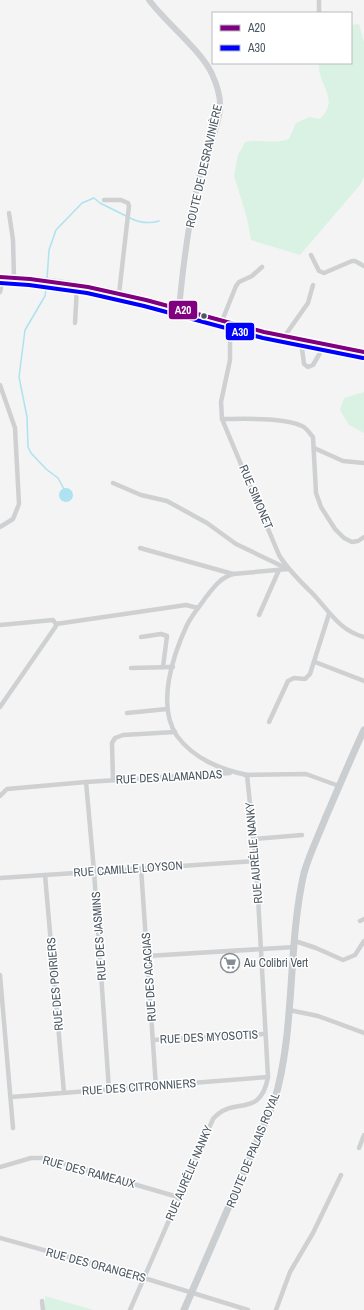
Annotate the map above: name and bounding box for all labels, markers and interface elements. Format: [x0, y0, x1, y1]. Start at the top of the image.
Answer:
legend [212, 12, 352, 64]
text: A20 [247, 20, 266, 36]
text: A30 [247, 40, 266, 56]
street label: ROUTE DE DESRAVINIÈRE [182, 103, 226, 229]
line badge: A20 [168, 300, 198, 320]
text: A20 [175, 303, 191, 317]
unlabelled marker [199, 311, 209, 321]
line badge: A30 [225, 322, 255, 341]
text: A30 [232, 325, 248, 339]
street label: RUE SIMONET [235, 462, 277, 532]
street label: RUE DES ALAMANDAS [115, 766, 223, 788]
street label: RUE AURÉLIE NANKY [242, 801, 266, 904]
street label: RUE CAMILLE LOYSON [73, 857, 183, 881]
street label: RUE DES JASMINS [88, 891, 110, 981]
street label: RUE DES ACACIAS [138, 932, 160, 1022]
street label: RUE DES POIRIERS [43, 936, 67, 1031]
supermarket icon: Au Colibri Vert [219, 952, 241, 974]
place label: Au Colibri Vert [243, 955, 308, 971]
street label: RUE DES MYOSOTIS [159, 1026, 259, 1048]
street label: RUE DES CITRONNIERS [81, 1075, 197, 1099]
street label: ROUTE DE PALAIS ROYAL [223, 1090, 284, 1210]
street label: RUE AURÉLIE NANKY [162, 1123, 216, 1223]
street label: RUE DES RAMEAUX [41, 1152, 137, 1192]
street label: RUE DES ORANGERS [44, 1244, 148, 1286]

